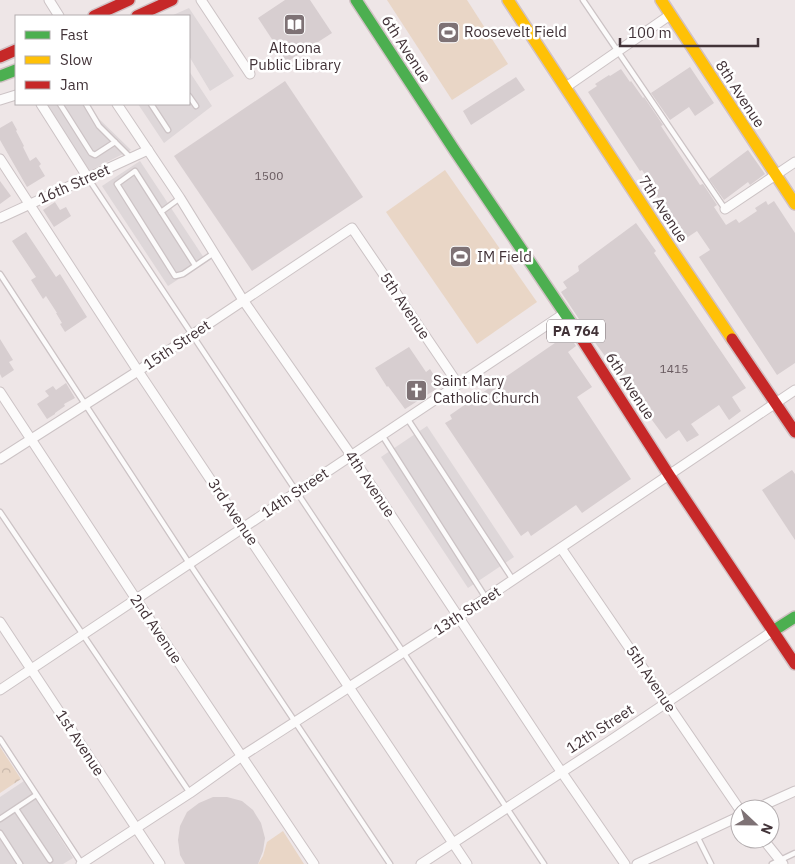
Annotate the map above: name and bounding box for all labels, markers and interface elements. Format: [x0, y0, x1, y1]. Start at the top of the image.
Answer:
street label: 6th Avenue [378, 12, 435, 86]
library icon: Altoona Public Library [283, 13, 307, 37]
legend [15, 15, 190, 105]
scale bar [620, 15, 758, 47]
sports icon: Roosevelt Field [436, 20, 460, 44]
place label: Roosevelt Field [464, 22, 567, 41]
text: 100 m [628, 23, 672, 42]
text: Fast [60, 25, 88, 44]
place label: Altoona Public Library [249, 38, 341, 74]
text: Slow [60, 50, 93, 69]
street label: 8th Avenue [712, 57, 769, 131]
text: Jam [60, 75, 89, 94]
street label: 16th Street [35, 159, 113, 208]
house number: 1500 [255, 168, 283, 183]
street label: 7th Avenue [635, 172, 692, 246]
sports icon: IM Field [449, 245, 473, 269]
place label: IM Field [477, 247, 532, 266]
street label: 5th Avenue [376, 269, 435, 343]
street label: 15th Street [140, 315, 214, 374]
road number: PA 764 [547, 320, 605, 342]
street label: 6th Avenue [602, 349, 659, 423]
house number: 1415 [660, 361, 688, 376]
place label: Saint Mary Catholic Church [433, 371, 539, 407]
church icon: Saint Mary Catholic Church [405, 378, 429, 402]
street label: 4th Avenue [341, 447, 400, 521]
street label: 14th Street [258, 463, 332, 522]
street label: 3rd Avenue [204, 475, 263, 549]
street label: 13th Street [429, 582, 504, 639]
street label: 2nd Avenue [126, 590, 187, 667]
street label: 5th Avenue [622, 642, 681, 716]
street label: 12th Street [562, 700, 637, 757]
street label: 1st Avenue [52, 706, 109, 779]
north arrow [730, 799, 780, 849]
text: N [757, 821, 777, 837]

